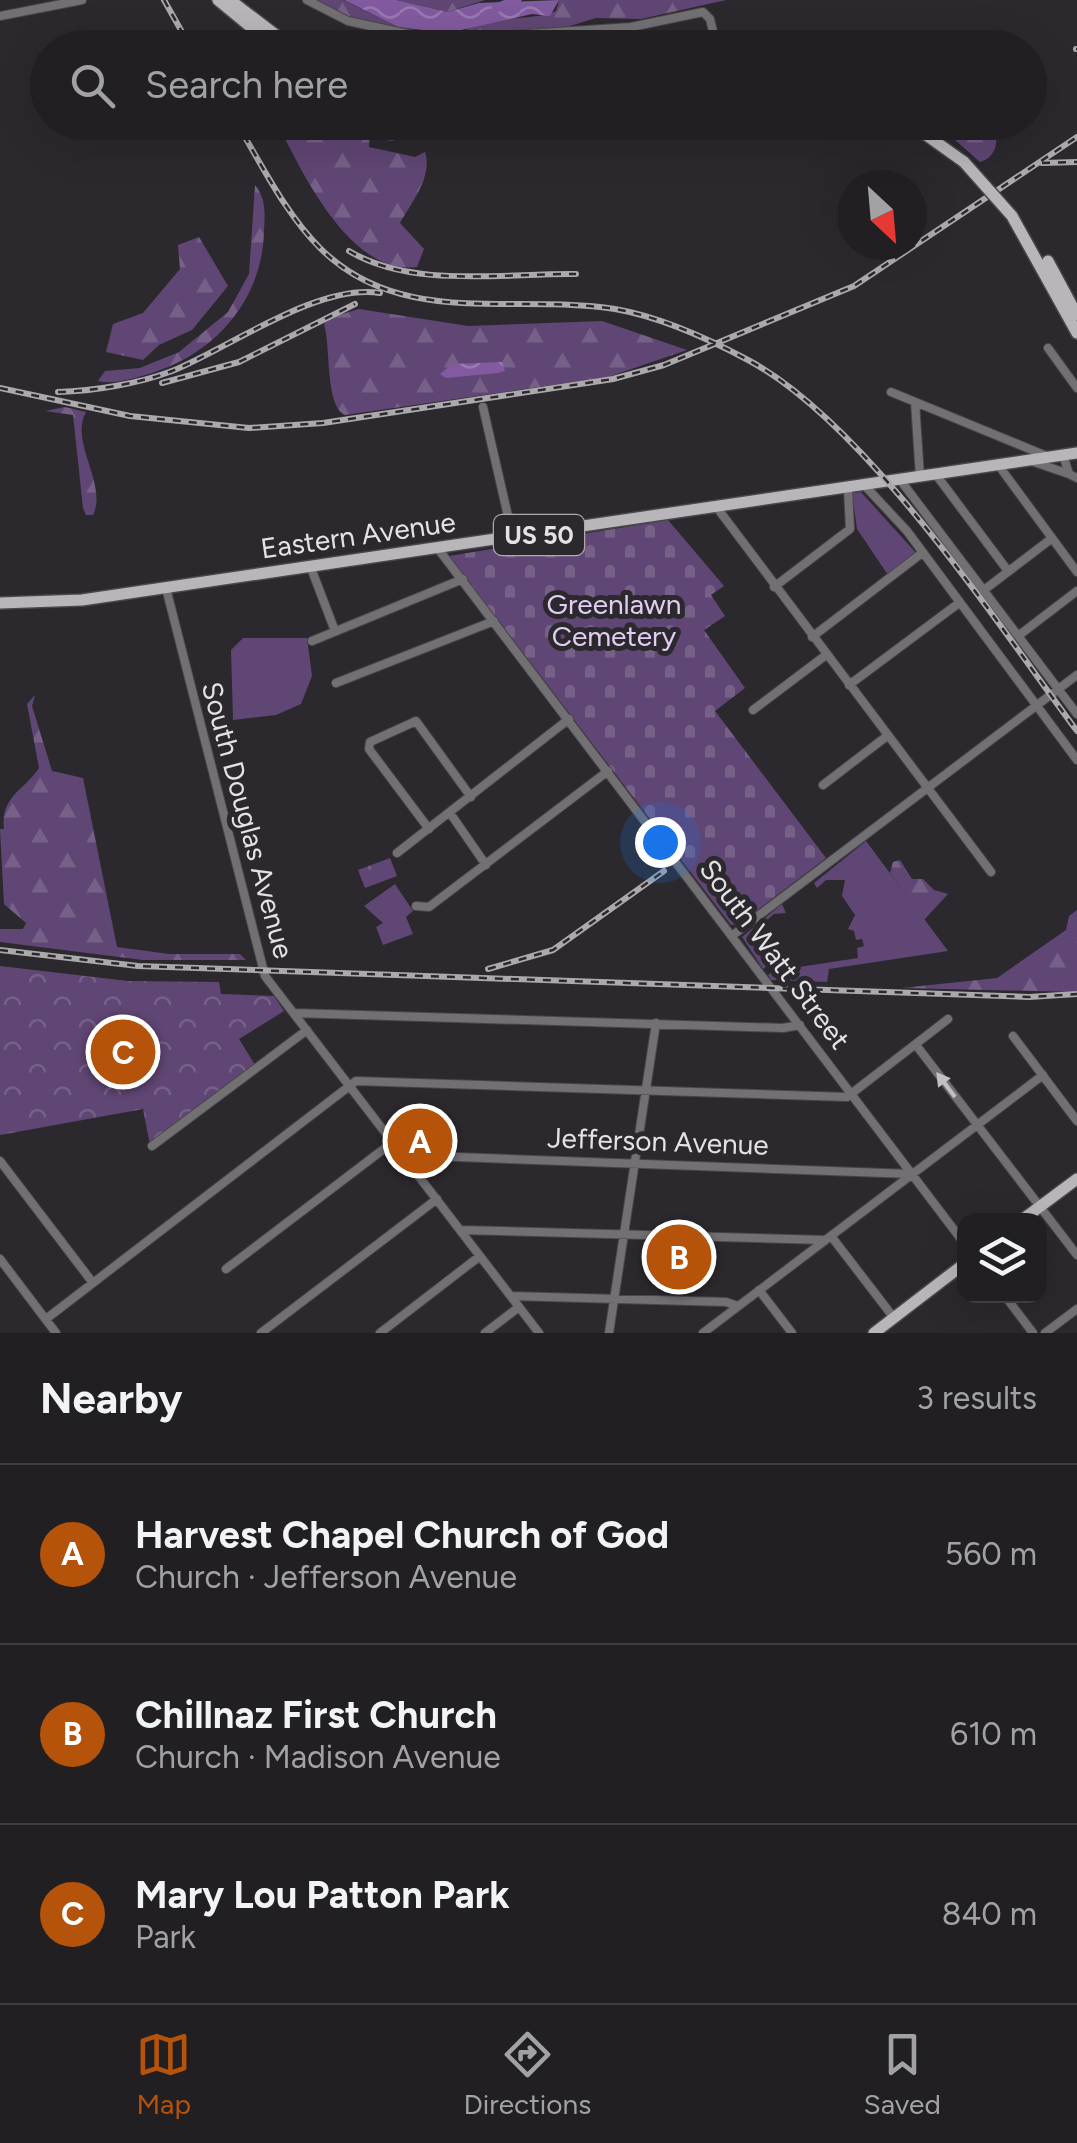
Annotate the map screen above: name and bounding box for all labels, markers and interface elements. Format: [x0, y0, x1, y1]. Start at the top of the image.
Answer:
search box [30, 30, 1047, 140]
icon: search [65, 58, 120, 113]
text: Search here [145, 62, 348, 108]
north arrow [837, 170, 927, 260]
street label: Eastern Avenue [258, 504, 458, 566]
road number: US 50 [494, 515, 584, 555]
park label: Greenlawn Cemetery [547, 587, 681, 653]
street label: South Douglas Avenue [195, 678, 301, 962]
your location [635, 817, 686, 868]
street label: South Watt Street [693, 852, 857, 1056]
pin: C [90, 1014, 156, 1090]
one-way arrow [937, 1072, 957, 1098]
pin: A [388, 1104, 452, 1178]
street label: Jefferson Avenue [547, 1120, 769, 1162]
map controls [957, 1213, 1047, 1303]
button: layers [957, 1213, 1047, 1303]
pin: B [646, 1220, 712, 1294]
text: Nearby [40, 1373, 182, 1424]
text: 3 results [917, 1379, 1037, 1417]
text: Harvest Chapel Church of God [135, 1512, 669, 1558]
text: A [61, 1535, 84, 1573]
text: 560 m [945, 1535, 1037, 1573]
text: Church · Jefferson Avenue [135, 1558, 517, 1596]
text: Chillnaz First Church [135, 1692, 497, 1738]
text: B [63, 1715, 82, 1753]
text: 610 m [950, 1715, 1037, 1753]
text: Church · Madison Avenue [135, 1738, 501, 1776]
text: Mary Lou Patton Park [135, 1872, 510, 1918]
text: C [61, 1895, 84, 1933]
text: 840 m [942, 1895, 1037, 1933]
text: Park [135, 1918, 196, 1956]
tab: Map [136, 2027, 191, 2121]
tab: Directions [464, 2027, 591, 2121]
tab: Saved [864, 2027, 941, 2121]

